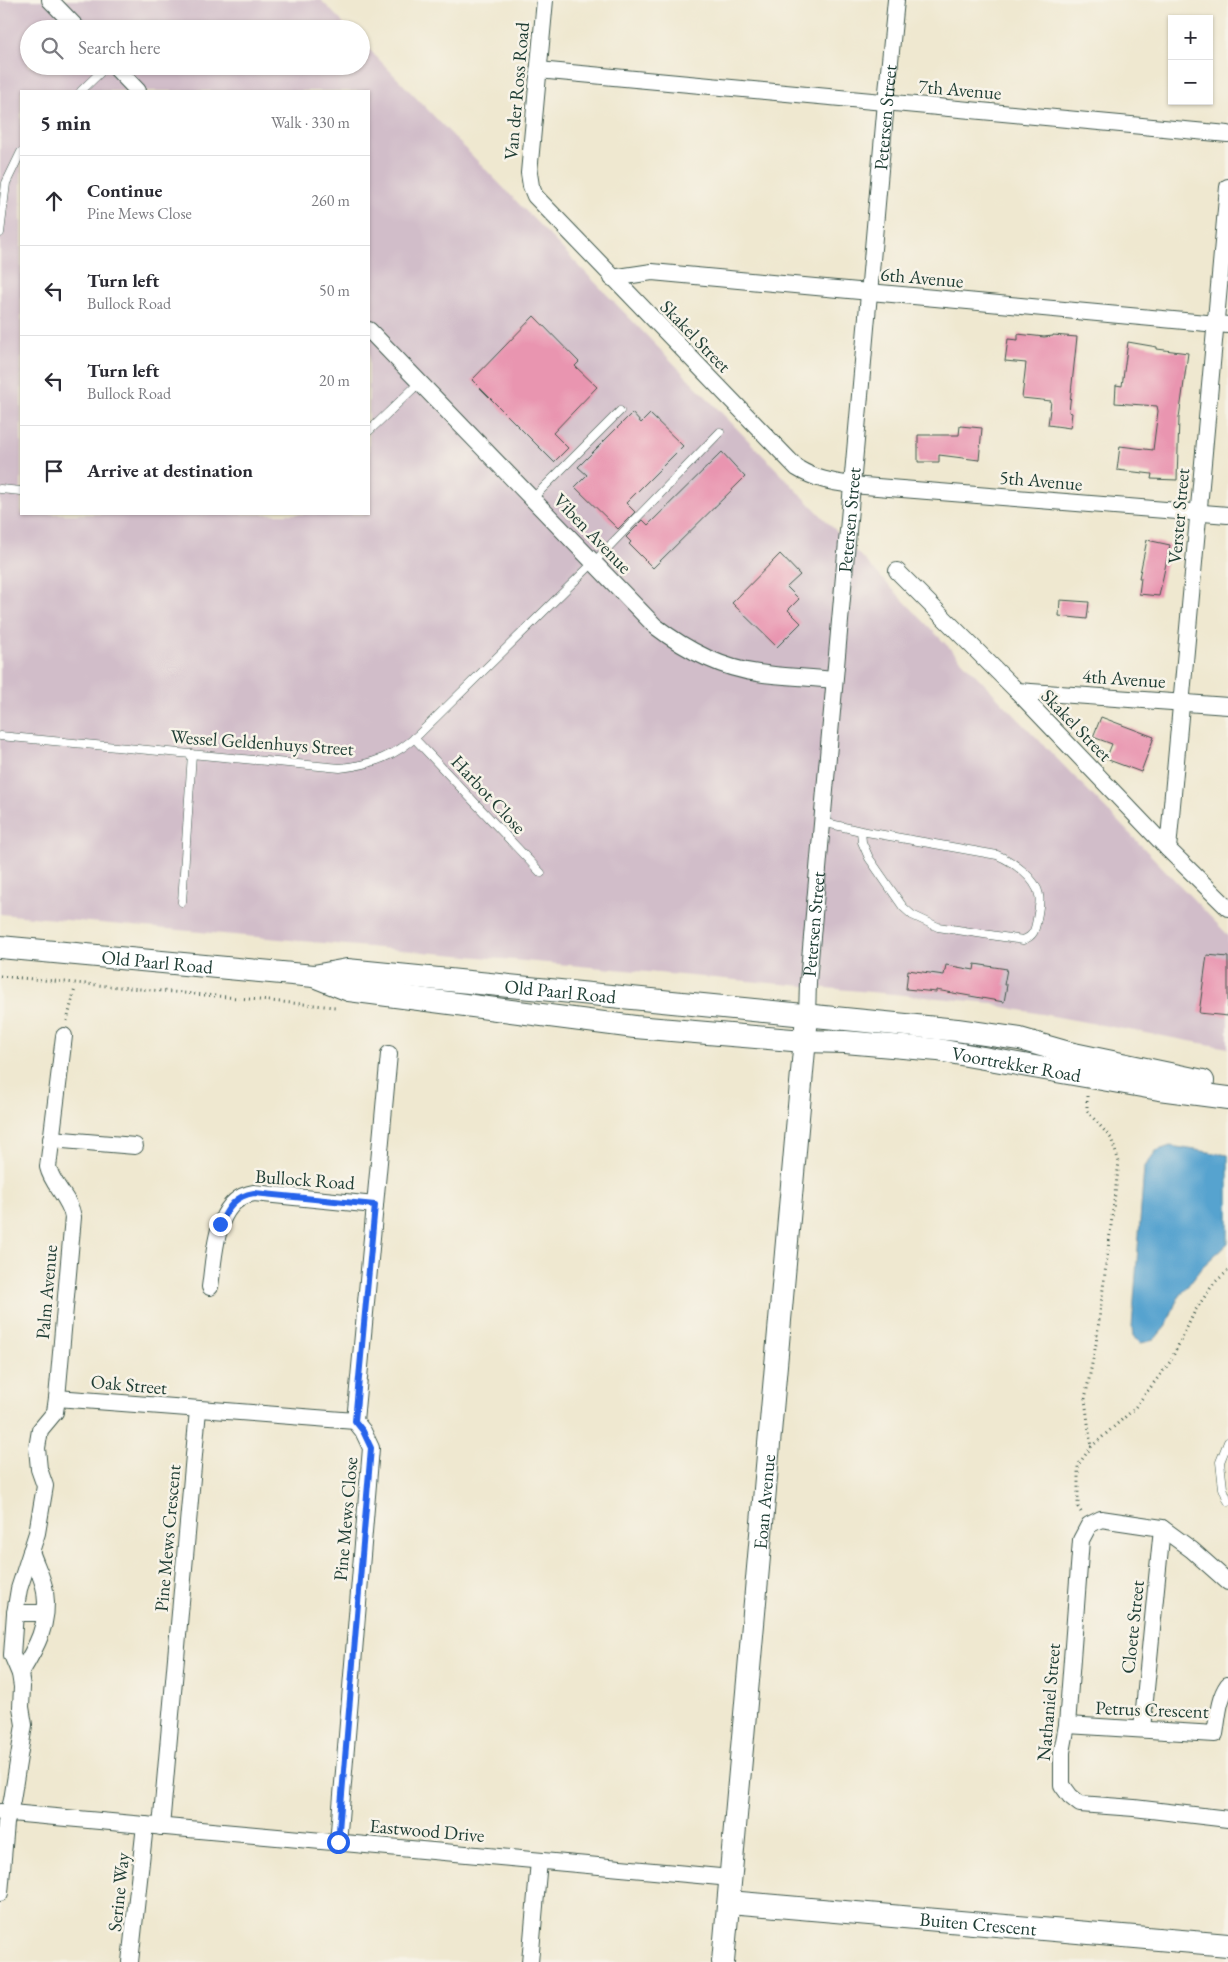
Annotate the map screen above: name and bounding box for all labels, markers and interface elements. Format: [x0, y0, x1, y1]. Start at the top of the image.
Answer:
map controls [1168, 15, 1213, 105]
button: + [1168, 15, 1213, 60]
search box [20, 20, 370, 75]
street label: Van der Ross Road [498, 21, 535, 161]
icon: search [38, 34, 66, 62]
text: Search here [78, 35, 160, 60]
button: − [1168, 60, 1213, 105]
street label: Petersen Street [868, 63, 903, 171]
street label: 7th Avenue [917, 73, 1002, 106]
text: 5 min [40, 109, 91, 136]
text: Walk · 330 m [271, 112, 350, 133]
text: Continue [87, 178, 162, 203]
icon: ahead [40, 187, 68, 215]
text: 260 m [311, 190, 350, 211]
text: Pine Mews Close [87, 203, 192, 224]
street label: 6th Avenue [879, 261, 964, 294]
text: Turn left [87, 268, 159, 293]
icon: left [40, 277, 68, 305]
text: 50 m [319, 280, 350, 301]
text: Bullock Road [87, 293, 171, 314]
street label: Skakel Street [655, 295, 737, 378]
text: Turn left [87, 358, 159, 383]
icon: left [40, 367, 68, 395]
text: 20 m [319, 370, 350, 391]
text: Bullock Road [87, 383, 171, 404]
icon: arrive [40, 457, 68, 485]
text: Arrive at destination [87, 458, 253, 483]
street label: 5th Avenue [998, 464, 1083, 497]
street label: Petersen Street [832, 466, 867, 574]
street label: Verster Street [1162, 467, 1195, 565]
street label: Viben Avenue [548, 488, 637, 579]
street label: 4th Avenue [1082, 663, 1166, 694]
street label: Skakel Street [1036, 684, 1118, 767]
street label: Wessel Geldenhuys Street [169, 724, 354, 761]
street label: Harbot Close [446, 750, 532, 839]
street label: Petersen Street [796, 870, 831, 978]
street label: Old Paarl Road [100, 944, 214, 980]
street label: Old Paarl Road [504, 974, 618, 1009]
street label: Voortrekker Road [950, 1041, 1083, 1088]
street label: Bullock Road [254, 1164, 356, 1195]
route end [209, 1213, 232, 1236]
street label: Palm Avenue [30, 1244, 63, 1340]
street label: Oak Street [90, 1369, 168, 1400]
street label: Eoan Avenue [748, 1453, 781, 1550]
street label: Pine Mews Close [328, 1456, 363, 1582]
street label: Pine Mews Crescent [149, 1463, 186, 1613]
street label: Cloete Street [1115, 1579, 1150, 1675]
street label: Nathaniel Street [1031, 1642, 1066, 1762]
street label: Petrus Crescent [1095, 1695, 1209, 1724]
street label: Eastwood Drive [368, 1813, 485, 1848]
route start [327, 1831, 350, 1854]
street label: Serine Way [102, 1850, 135, 1933]
street label: Buiten Crescent [919, 1906, 1038, 1941]

